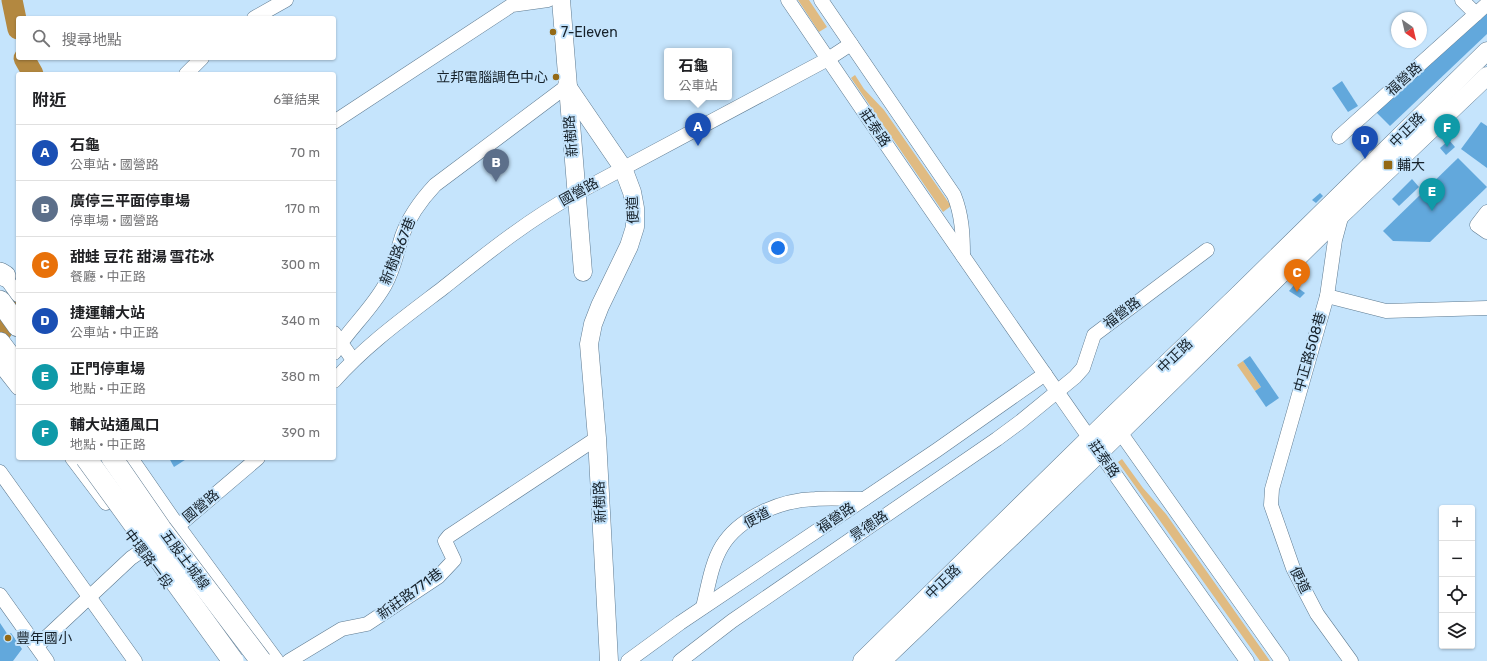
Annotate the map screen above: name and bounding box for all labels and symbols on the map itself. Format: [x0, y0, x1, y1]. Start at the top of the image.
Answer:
north arrow [1391, 12, 1427, 48]
place label: 7-Eleven [561, 24, 618, 41]
marker: 7-Eleven [548, 27, 558, 37]
street label: 福營路 [1383, 59, 1425, 99]
place label: 立邦電腦調色中心 [436, 69, 548, 86]
marker: 立邦電腦調色中心 [551, 72, 561, 82]
street label: 莊泰路 [856, 106, 894, 150]
street label: 中正路 [1386, 109, 1428, 151]
pin: A [685, 113, 711, 146]
street label: 新樹路 [561, 114, 581, 158]
pin: F [1434, 114, 1460, 147]
pin: D [1352, 126, 1378, 159]
pin: B [483, 149, 509, 182]
place label: 輔大 [1397, 157, 1425, 174]
marker: 輔大 [1382, 159, 1394, 171]
street label: 國營路 [557, 174, 601, 210]
pin: E [1419, 178, 1445, 211]
street label: 便道 [624, 196, 642, 224]
street label: 新樹路67巷 [377, 215, 419, 287]
your location [768, 238, 788, 258]
pin: C [1284, 259, 1310, 292]
street label: 福營路 [1100, 294, 1144, 332]
street label: 中正路508巷 [1291, 310, 1329, 394]
street label: 中正路 [1154, 335, 1196, 377]
street label: 莊泰路 [1085, 437, 1123, 481]
street label: 新樹路 [590, 481, 610, 523]
street label: 國營路 [179, 486, 223, 526]
street label: 福營路 [814, 499, 858, 537]
street label: 便道 [741, 504, 773, 532]
street label: 景德路 [847, 507, 891, 545]
street label: 中環路一段 [120, 526, 176, 592]
street label: 五股土城線 [157, 527, 213, 593]
street label: 中正路 [922, 561, 964, 603]
street label: 便道 [1286, 564, 1314, 596]
street label: 新莊路771巷 [374, 565, 446, 623]
place label: 豐年國小 [16, 630, 72, 647]
marker: 豐年國小 [3, 633, 13, 643]

